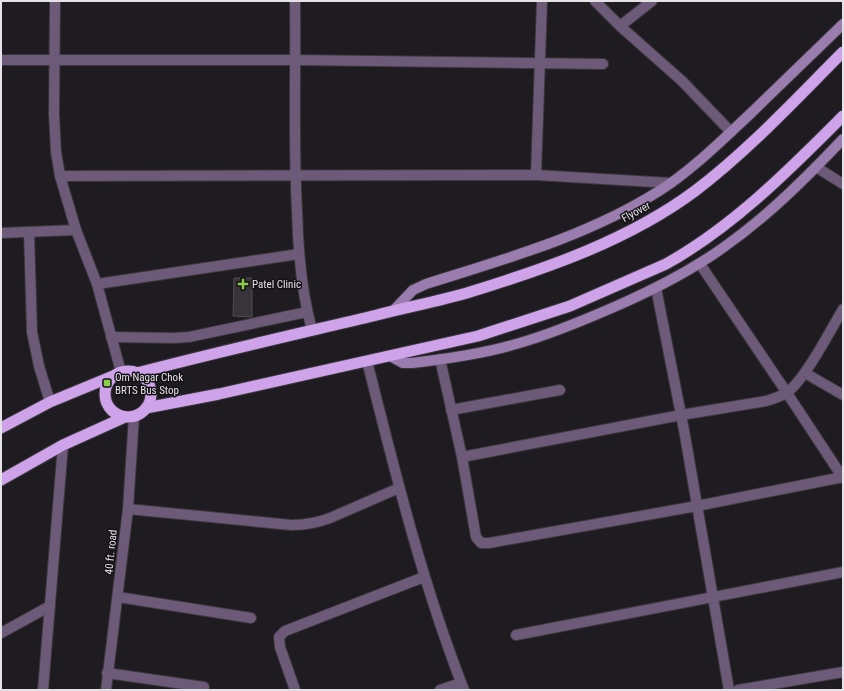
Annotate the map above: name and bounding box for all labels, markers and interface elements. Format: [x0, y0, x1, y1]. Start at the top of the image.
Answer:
street label: Flyover [619, 199, 653, 225]
marker: Patel Clinic [237, 278, 249, 290]
place label: Patel Clinic [252, 278, 301, 291]
place label: Om Nagar Chok BRTS Bus Stop [115, 371, 183, 397]
marker: Om Nagar Chok BRTS Bus Stop [102, 378, 112, 388]
street label: 40 ft. road [102, 529, 120, 575]

